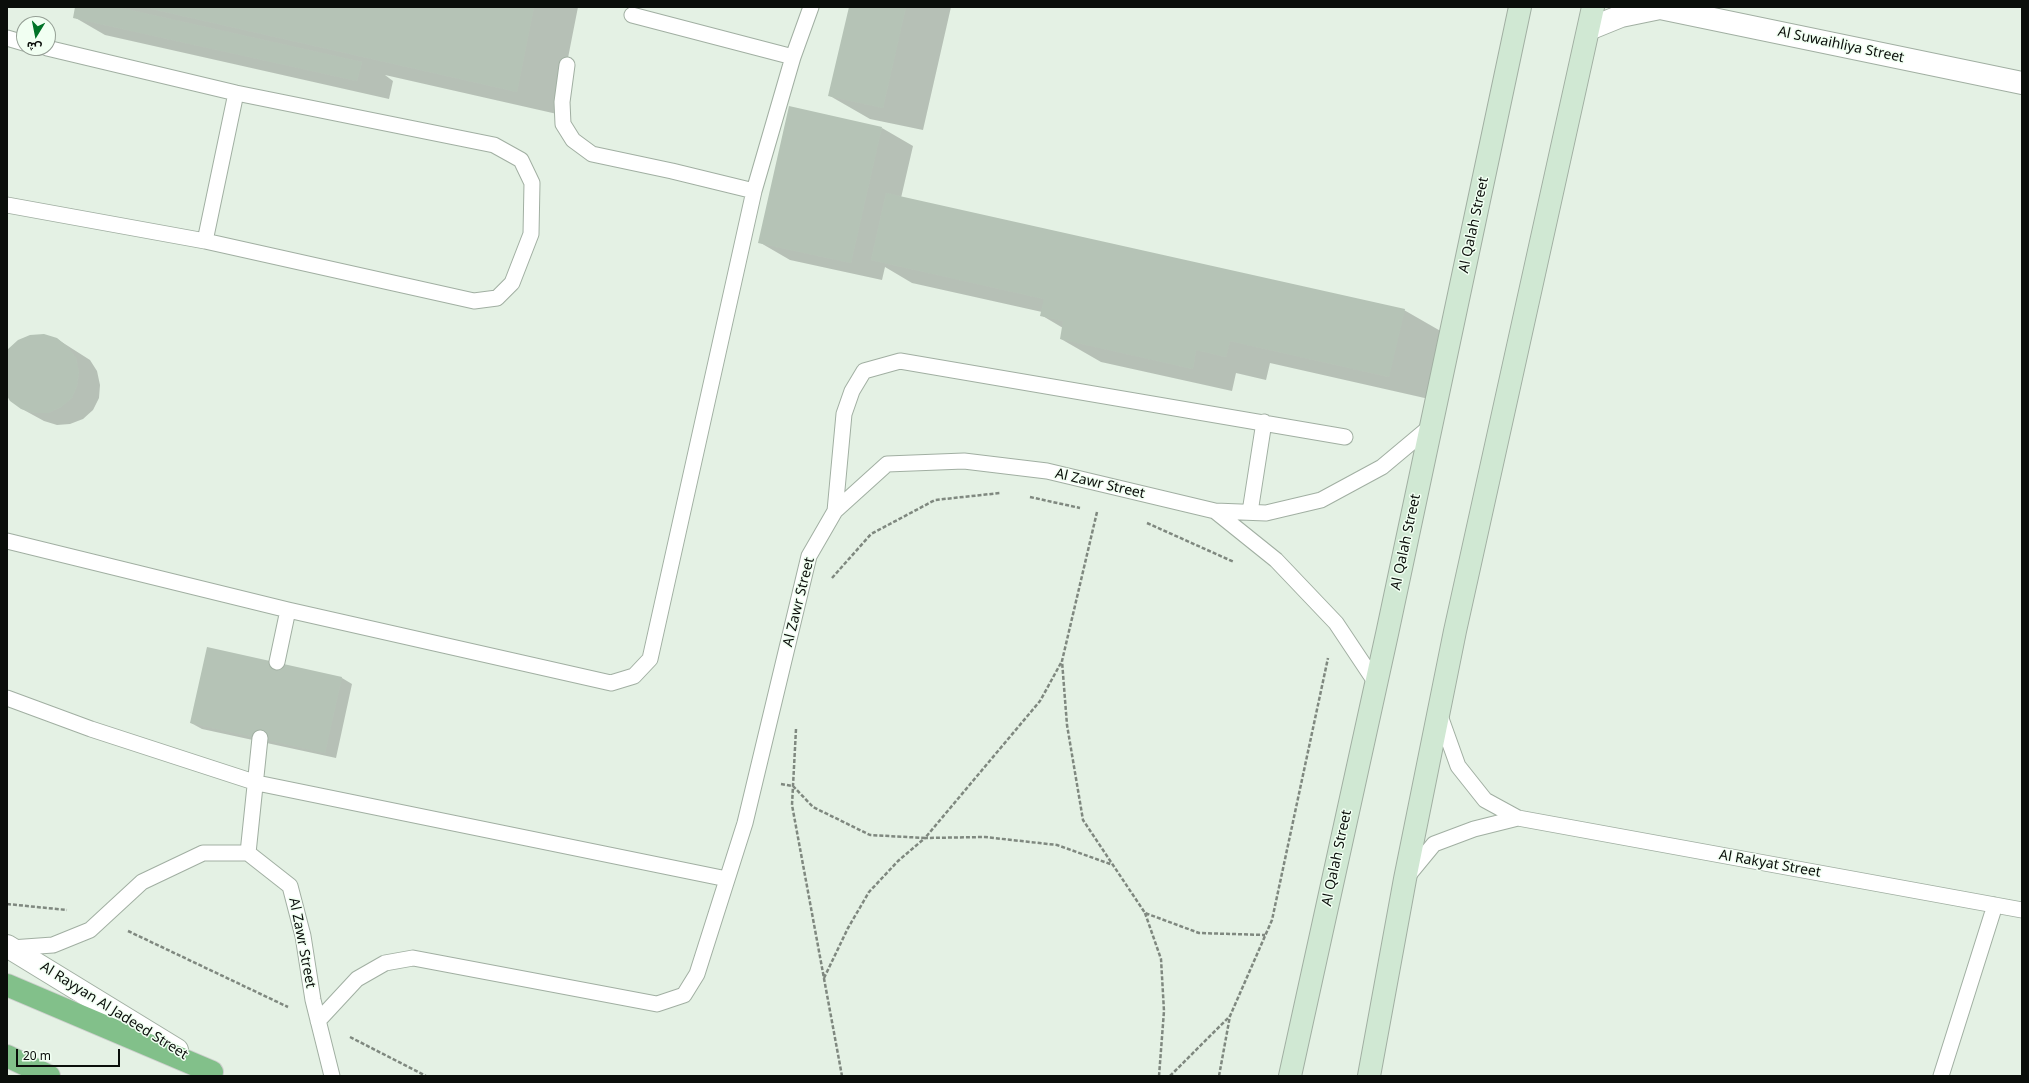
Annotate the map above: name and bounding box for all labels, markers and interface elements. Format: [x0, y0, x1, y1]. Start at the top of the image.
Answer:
north arrow [16, 16, 56, 56]
street label: Al Suwaihliya Street [1776, 23, 1906, 67]
text: ش [25, 39, 43, 56]
street label: Al Qalah Street [1456, 175, 1492, 275]
street label: Al Zawr Street [1053, 466, 1147, 502]
street label: Al Qalah Street [1388, 492, 1424, 592]
street label: Al Zawr Street [780, 556, 818, 648]
street label: Al Qalah Street [1319, 808, 1355, 908]
street label: Al Rakyat Street [1718, 847, 1822, 881]
street label: Al Zawr Street [285, 896, 319, 990]
street label: Al Rayyan Al Jadeed Street [37, 959, 191, 1063]
scale bar [18, 1041, 122, 1067]
text: 20 m [23, 1047, 51, 1064]

